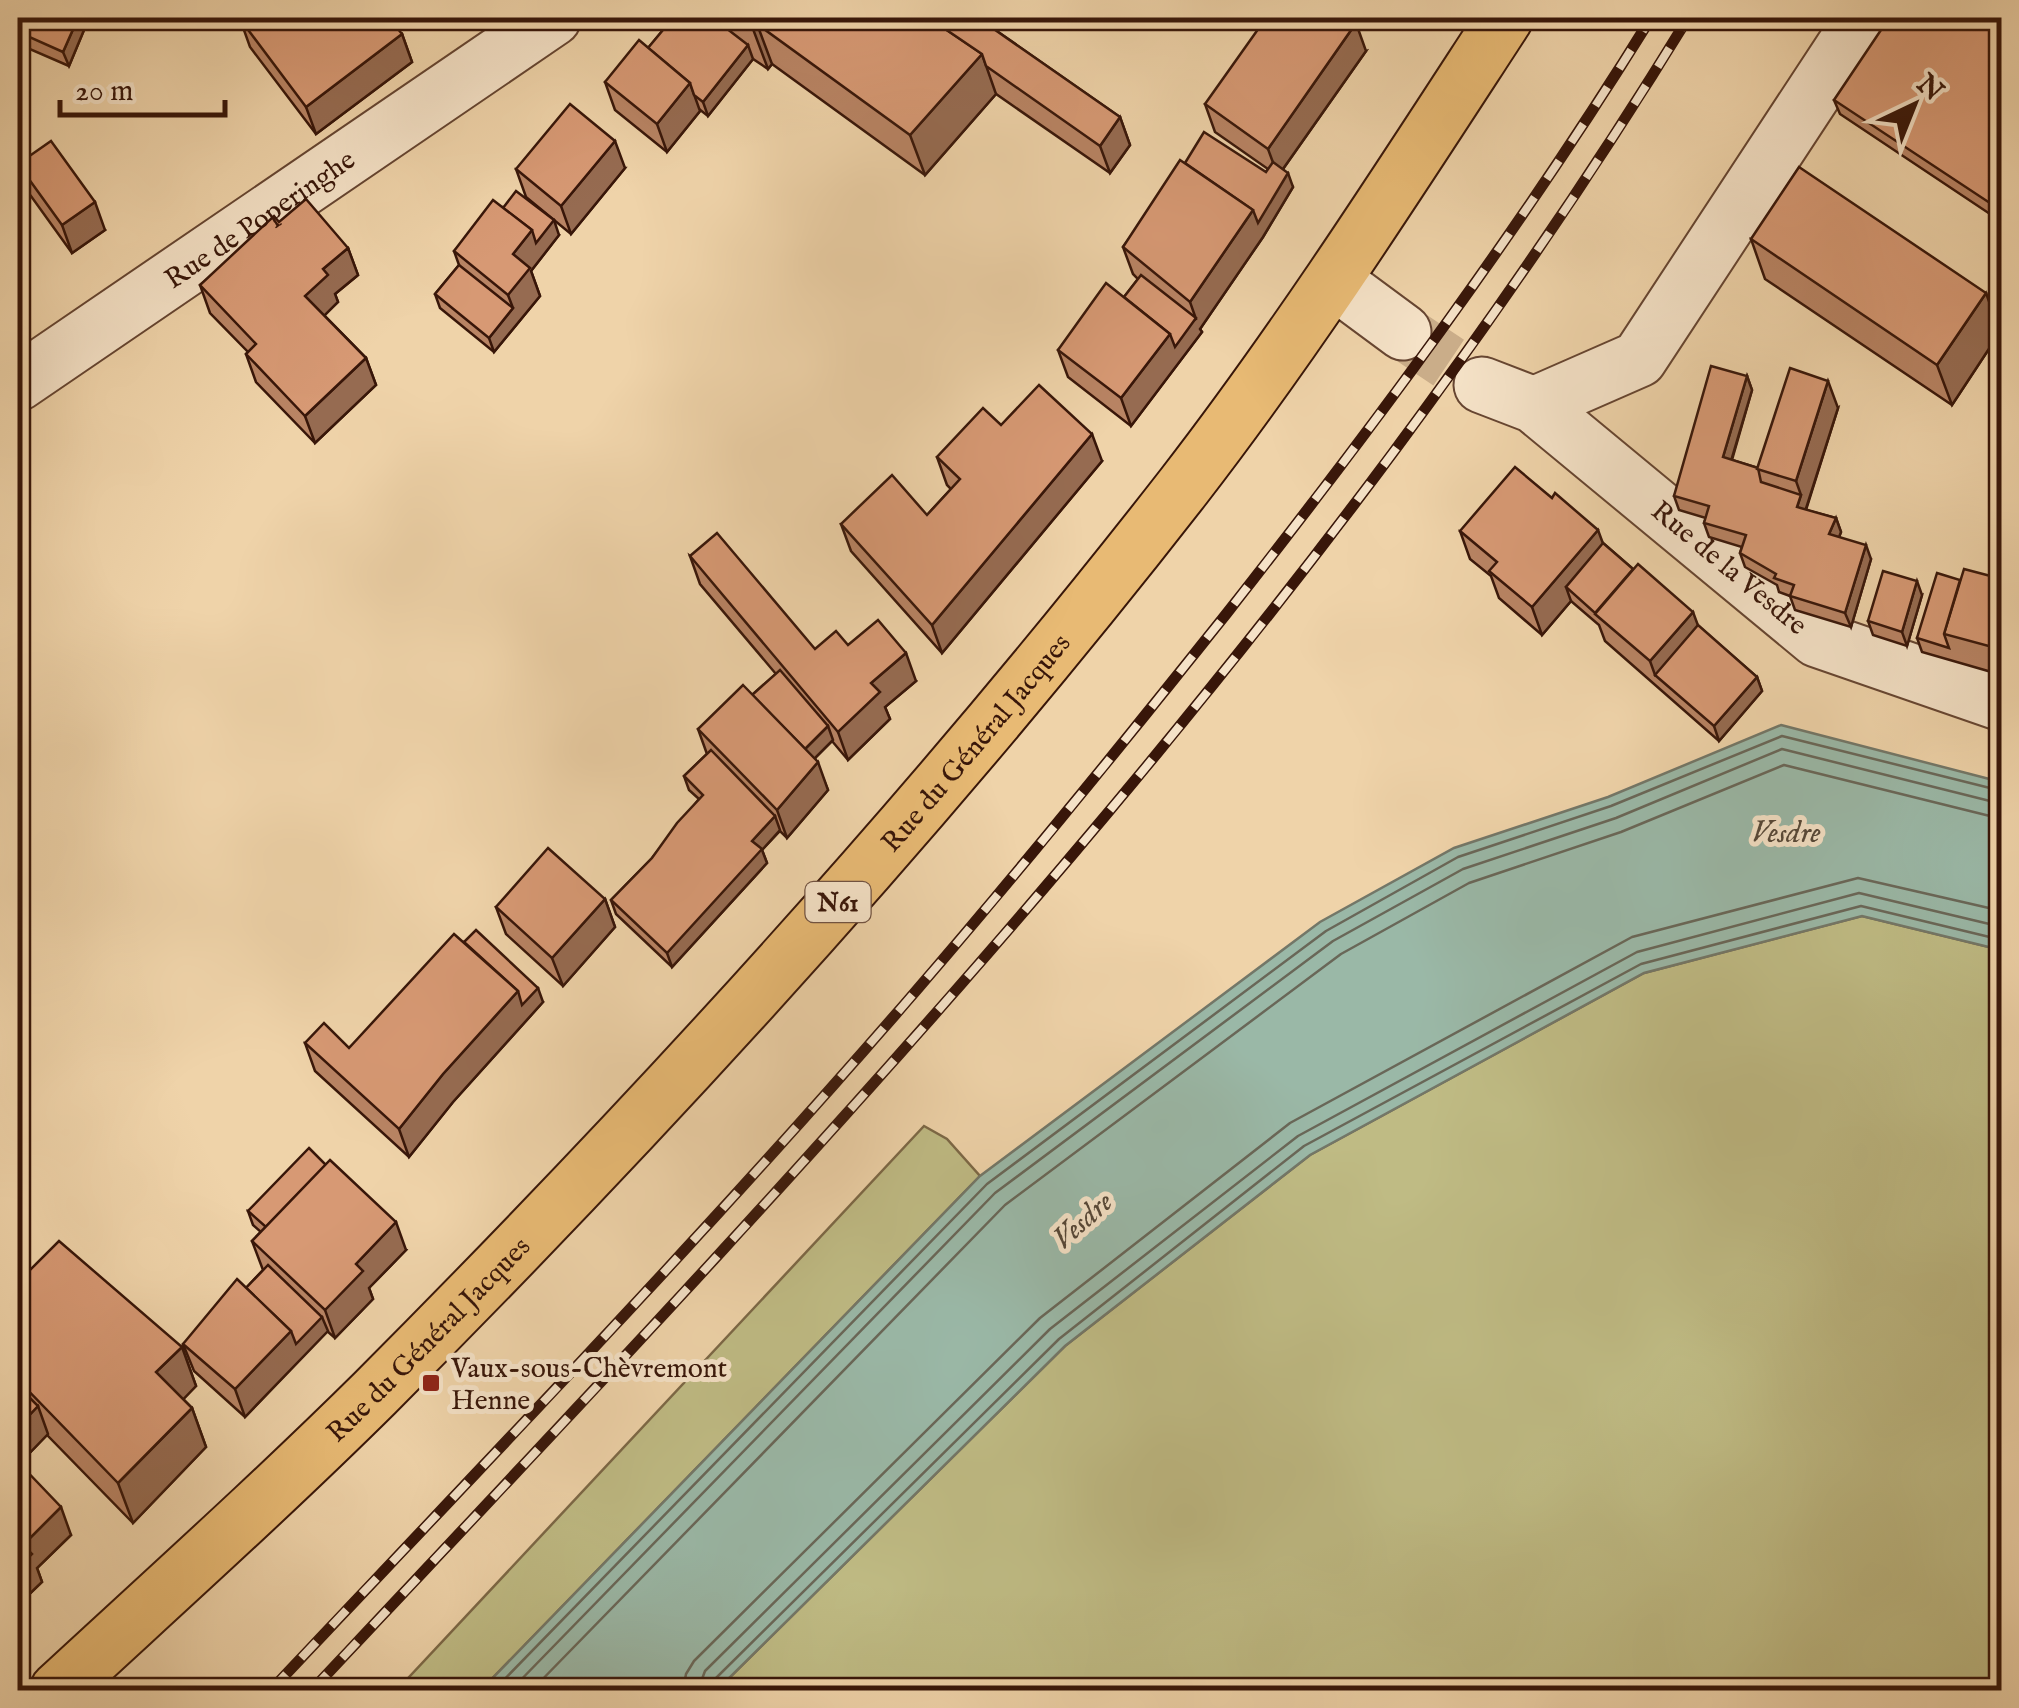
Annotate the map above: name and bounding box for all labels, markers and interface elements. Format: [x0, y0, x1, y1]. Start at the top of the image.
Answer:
scale bar [60, 55, 225, 117]
north arrow [1864, 55, 1964, 155]
text: N [1908, 67, 1950, 110]
text: 20 m [75, 73, 134, 111]
street label: Rue de Poperinghe [159, 143, 363, 298]
street label: Rue de la Vesdre [1643, 494, 1814, 644]
street label: Rue du Général Jacques [875, 627, 1079, 860]
water label: Vesdre [1751, 815, 1821, 853]
road number: N61 [806, 882, 870, 922]
water label: Vesdre [1045, 1184, 1122, 1259]
street label: Rue du Général Jacques [320, 1230, 539, 1451]
place label: Vaux-sous-Chèvremont Henne [450, 1352, 728, 1419]
marker: Vaux-sous-Chèvremont Henne [420, 1372, 442, 1394]

